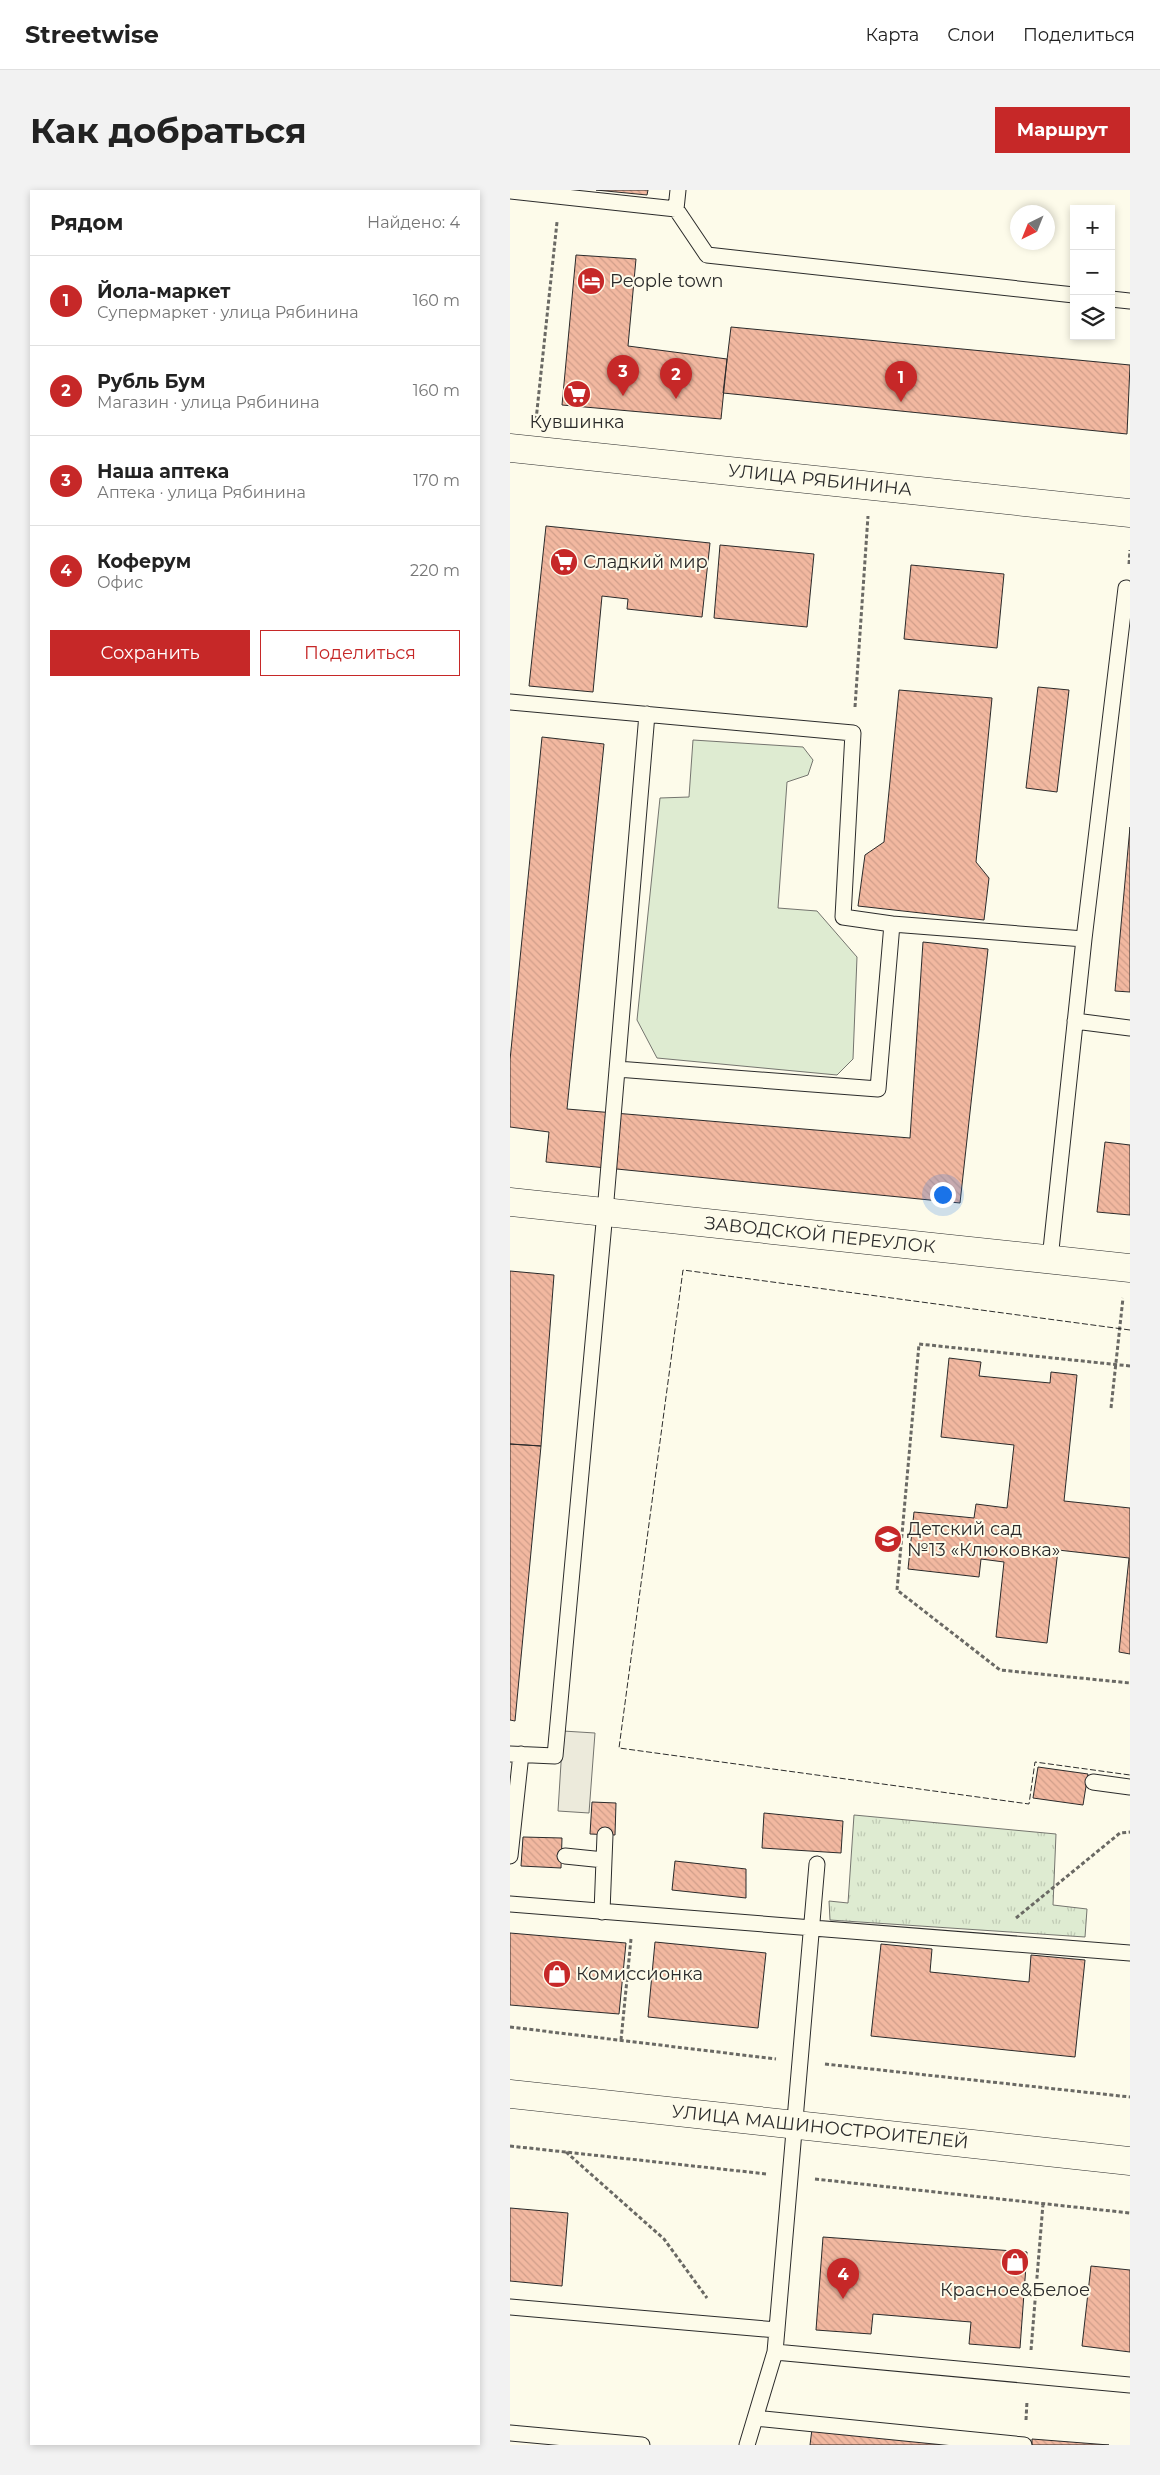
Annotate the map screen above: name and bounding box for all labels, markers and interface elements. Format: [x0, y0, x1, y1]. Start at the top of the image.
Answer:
text: Streetwise [25, 20, 159, 49]
text: Карта [865, 24, 919, 46]
text: Слои [947, 24, 995, 46]
text: Поделиться [1023, 24, 1135, 46]
button: Маршрут [995, 107, 1130, 153]
text: Как добраться [30, 109, 307, 152]
north arrow [1010, 205, 1055, 250]
map controls [1070, 205, 1115, 340]
button: + [1070, 205, 1115, 250]
text: Рядом [50, 210, 123, 235]
text: Найдено: 4 [367, 213, 460, 232]
button: − [1070, 250, 1115, 295]
hotel icon: People town [576, 266, 606, 296]
place label: People town [610, 270, 723, 292]
text: Йола-маркет [97, 280, 230, 303]
text: 1 [63, 291, 69, 310]
text: 160 m [413, 291, 460, 310]
button: layers [1070, 295, 1115, 340]
text: Супермаркет · улица Рябинина [97, 303, 359, 322]
pin: 3 [607, 355, 639, 396]
pin: 2 [660, 358, 692, 399]
pin: 1 [885, 361, 917, 402]
text: Рубль Бум [97, 370, 205, 393]
supermarket icon: Кувшинка [562, 379, 592, 409]
text: 2 [61, 381, 71, 400]
text: 160 m [413, 381, 460, 400]
text: Магазин · улица Рябинина [97, 393, 320, 412]
place label: Кувшинка [529, 411, 625, 433]
street label: УЛИЦА РЯБИНИНА [727, 459, 914, 501]
text: Наша аптека [97, 460, 229, 483]
text: 3 [61, 471, 71, 490]
text: 170 m [413, 471, 460, 490]
text: Аптека · улица Рябинина [97, 483, 306, 502]
supermarket icon: Сладкий мир [549, 547, 579, 577]
text: Коферум [97, 550, 191, 573]
place label: Сладкий мир [583, 551, 708, 573]
text: 4 [60, 561, 72, 580]
text: 220 m [410, 561, 460, 580]
text: Офис [97, 573, 143, 592]
button: Сохранить [50, 630, 250, 676]
button: Поделиться [260, 630, 460, 676]
your location [930, 1182, 956, 1208]
street label: ЗАВОДСКОЙ ПЕРЕУЛОК [703, 1212, 937, 1258]
place label: Детский сад №13 «Клюковка» [907, 1518, 1060, 1561]
school or university icon: Детский сад №13 «Клюковка» [873, 1524, 903, 1554]
shop icon: Комиссионка [542, 1959, 572, 1989]
place label: Комиссионка [576, 1963, 703, 1985]
street label: УЛИЦА МАШИНОСТРОИТЕЛЕЙ [670, 2100, 970, 2154]
shop icon: Красное&Белое [1000, 2247, 1030, 2277]
pin: 4 [827, 2258, 859, 2299]
place label: Красное&Белое [940, 2279, 1090, 2301]

